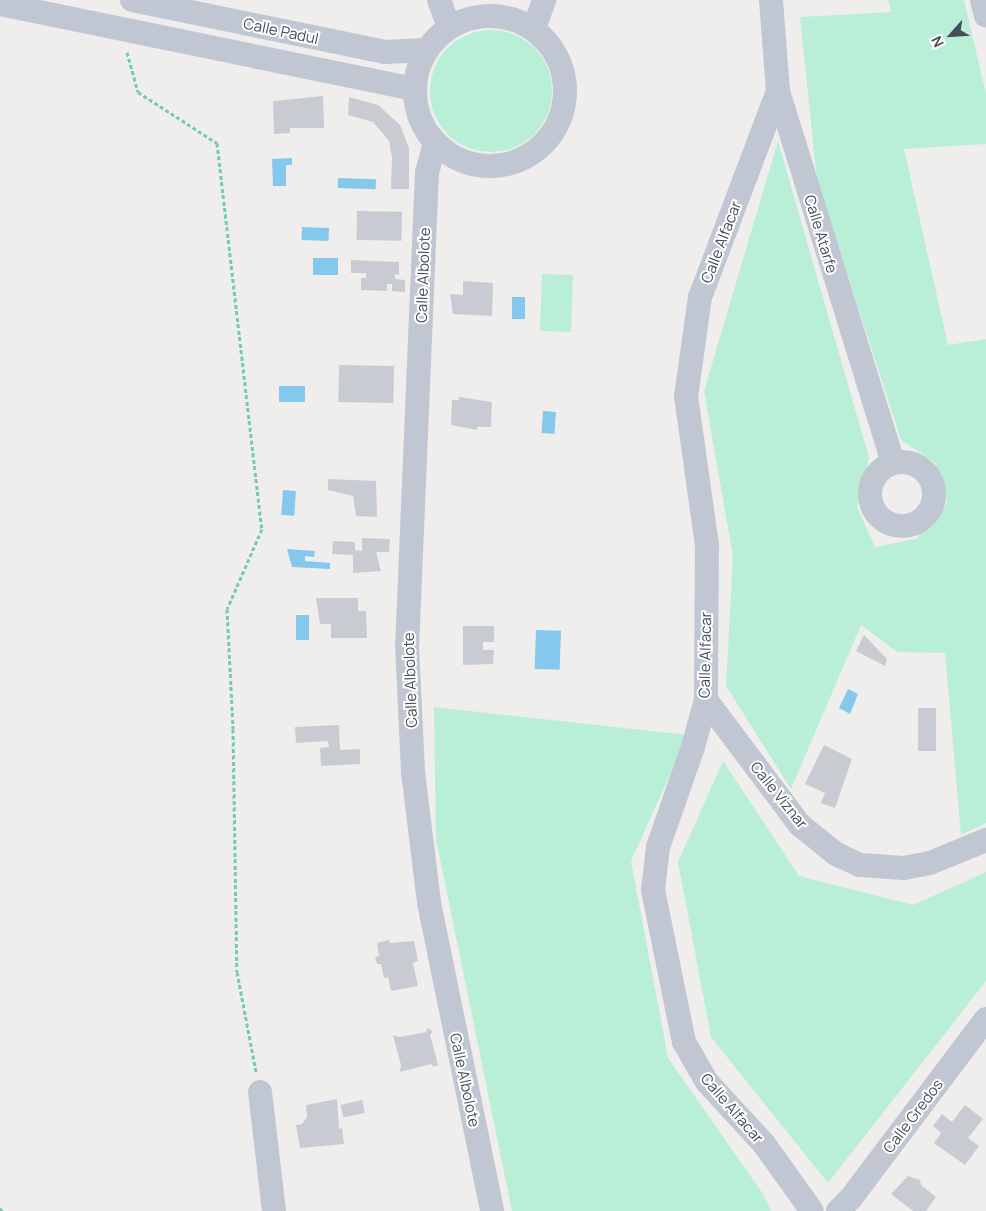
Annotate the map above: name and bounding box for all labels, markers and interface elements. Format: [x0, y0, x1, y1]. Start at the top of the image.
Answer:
north arrow [926, 10, 976, 60]
street label: Calle Padul [242, 14, 320, 48]
text: N [926, 33, 948, 50]
street label: Calle Atarfe [801, 193, 841, 275]
street label: Calle Alfacar [697, 199, 745, 285]
street label: Calle Albolote [412, 227, 434, 323]
street label: Calle Alfacar [695, 612, 715, 698]
street label: Calle Albolote [399, 632, 421, 728]
street label: Calle Víznar [747, 758, 811, 832]
street label: Calle Albolote [446, 1031, 484, 1129]
street label: Calle Alfacar [697, 1070, 767, 1146]
street label: Calle Gredos [879, 1075, 947, 1157]

